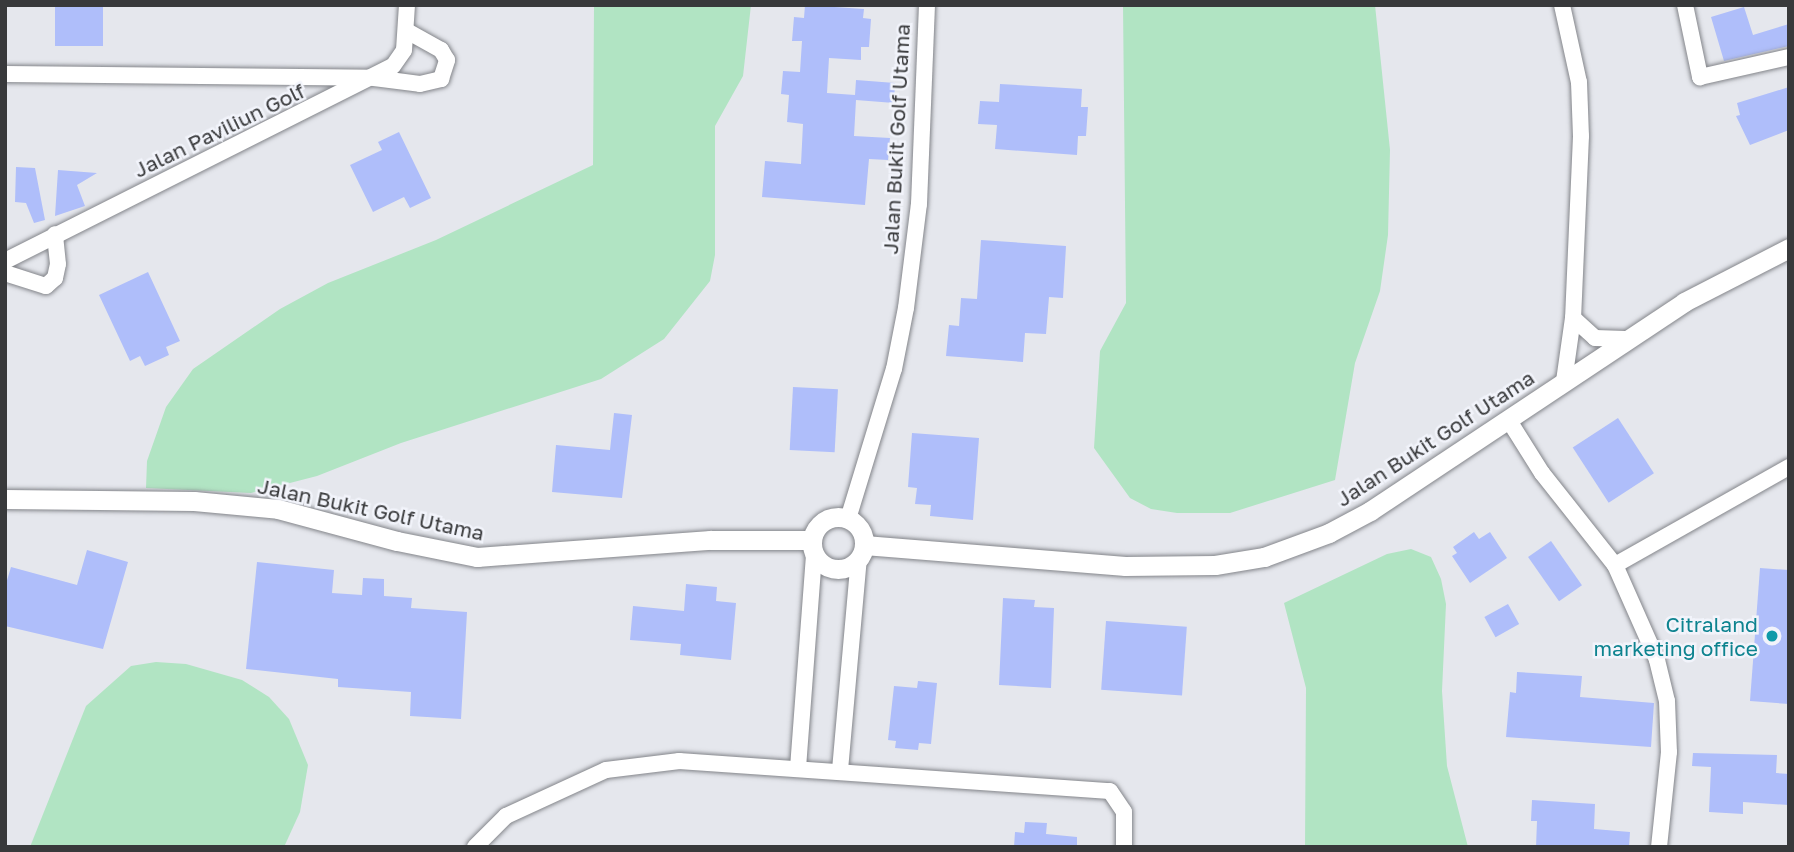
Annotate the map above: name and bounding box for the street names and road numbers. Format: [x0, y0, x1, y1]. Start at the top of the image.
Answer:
street label: Jalan Bukit Golf Utama [877, 23, 915, 255]
street label: Jalan Paviliun Golf [129, 78, 309, 182]
street label: Jalan Bukit Golf Utama [1331, 365, 1539, 511]
street label: Jalan Bukit Golf Utama [255, 473, 487, 545]

